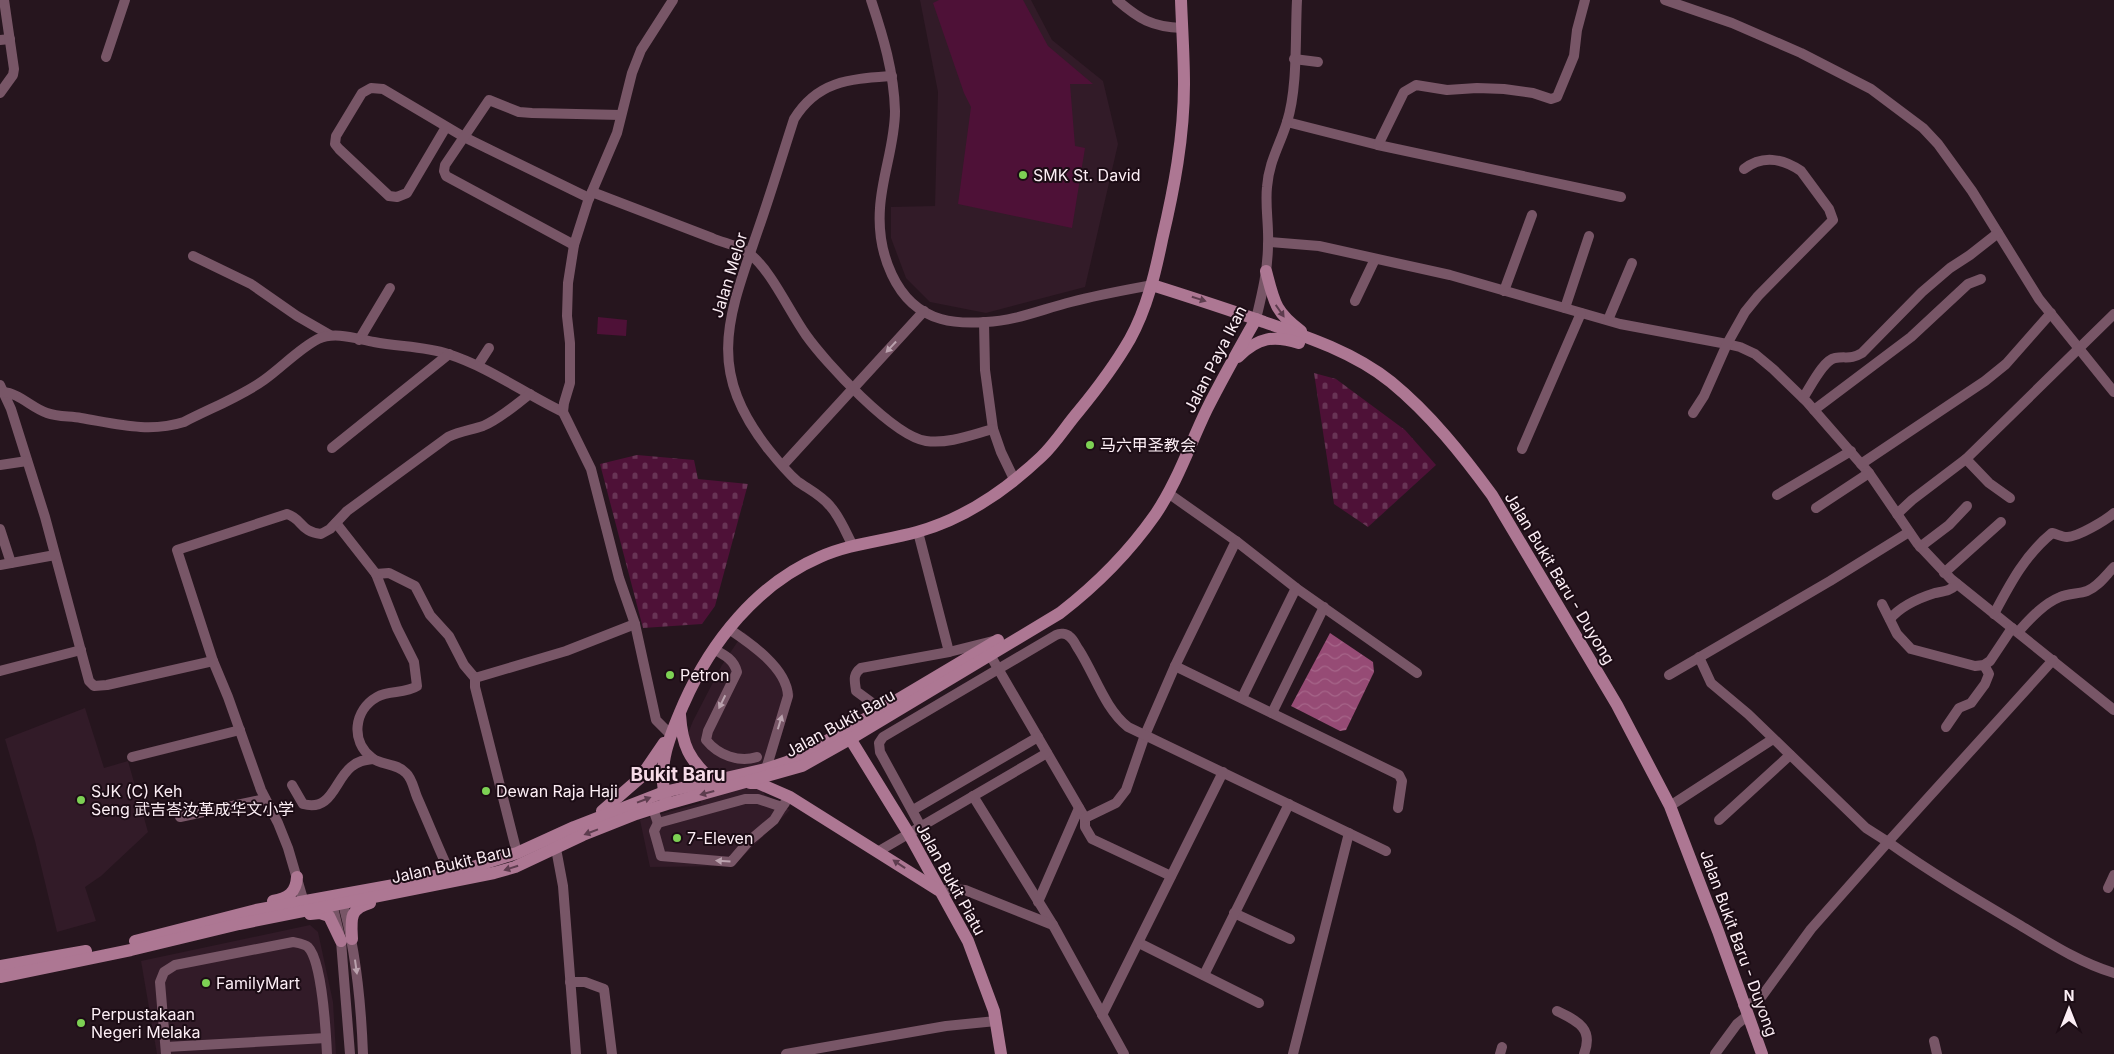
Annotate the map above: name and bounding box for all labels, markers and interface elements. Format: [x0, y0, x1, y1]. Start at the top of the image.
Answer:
place label: SMK St. David [1033, 165, 1141, 185]
marker: SMK St. David [1017, 169, 1029, 181]
street label: Jalan Melor [707, 230, 751, 320]
one-way arrow [1192, 296, 1207, 304]
street label: Jalan Paya Ikan [1179, 302, 1251, 416]
one-way arrow [1275, 304, 1285, 318]
one-way arrow [885, 341, 897, 353]
place label: 马六甲圣教会 [1100, 435, 1196, 455]
marker: 马六甲圣教会 [1084, 439, 1096, 451]
street label: Jalan Bukit Baru - Duyong [1501, 488, 1619, 668]
place label: Petron [680, 665, 730, 685]
marker: Petron [664, 669, 676, 681]
street label: Jalan Bukit Baru [782, 685, 898, 761]
one-way arrow [718, 695, 726, 709]
one-way arrow [777, 714, 785, 729]
district label: Bukit Baru [630, 763, 726, 786]
place label: SJK (C) Keh Seng 武吉峇汝革成华文小学 [91, 781, 294, 819]
place label: Dewan Raja Haji [496, 781, 618, 801]
marker: Dewan Raja Haji [480, 785, 492, 797]
one-way arrow [700, 789, 715, 797]
marker: SJK (C) Keh Seng 武吉峇汝革成华文小学 [75, 794, 87, 806]
one-way arrow [637, 796, 652, 804]
street label: Jalan Bukit Piatu [912, 819, 990, 939]
one-way arrow [583, 828, 598, 836]
place label: 7-Eleven [687, 828, 753, 848]
marker: 7-Eleven [671, 832, 683, 844]
street label: Jalan Bukit Baru [389, 841, 513, 887]
street label: Jalan Bukit Baru - Duyong [1696, 847, 1782, 1039]
one-way arrow [714, 857, 730, 865]
one-way arrow [892, 859, 906, 869]
one-way arrow [503, 864, 518, 872]
one-way arrow [353, 960, 361, 976]
place label: FamilyMart [216, 973, 300, 993]
marker: FamilyMart [200, 977, 212, 989]
north arrow [2044, 984, 2094, 1034]
text: N [2064, 987, 2074, 1004]
place label: Perpustakaan Negeri Melaka [91, 1004, 201, 1042]
marker: Perpustakaan Negeri Melaka [75, 1017, 87, 1029]

